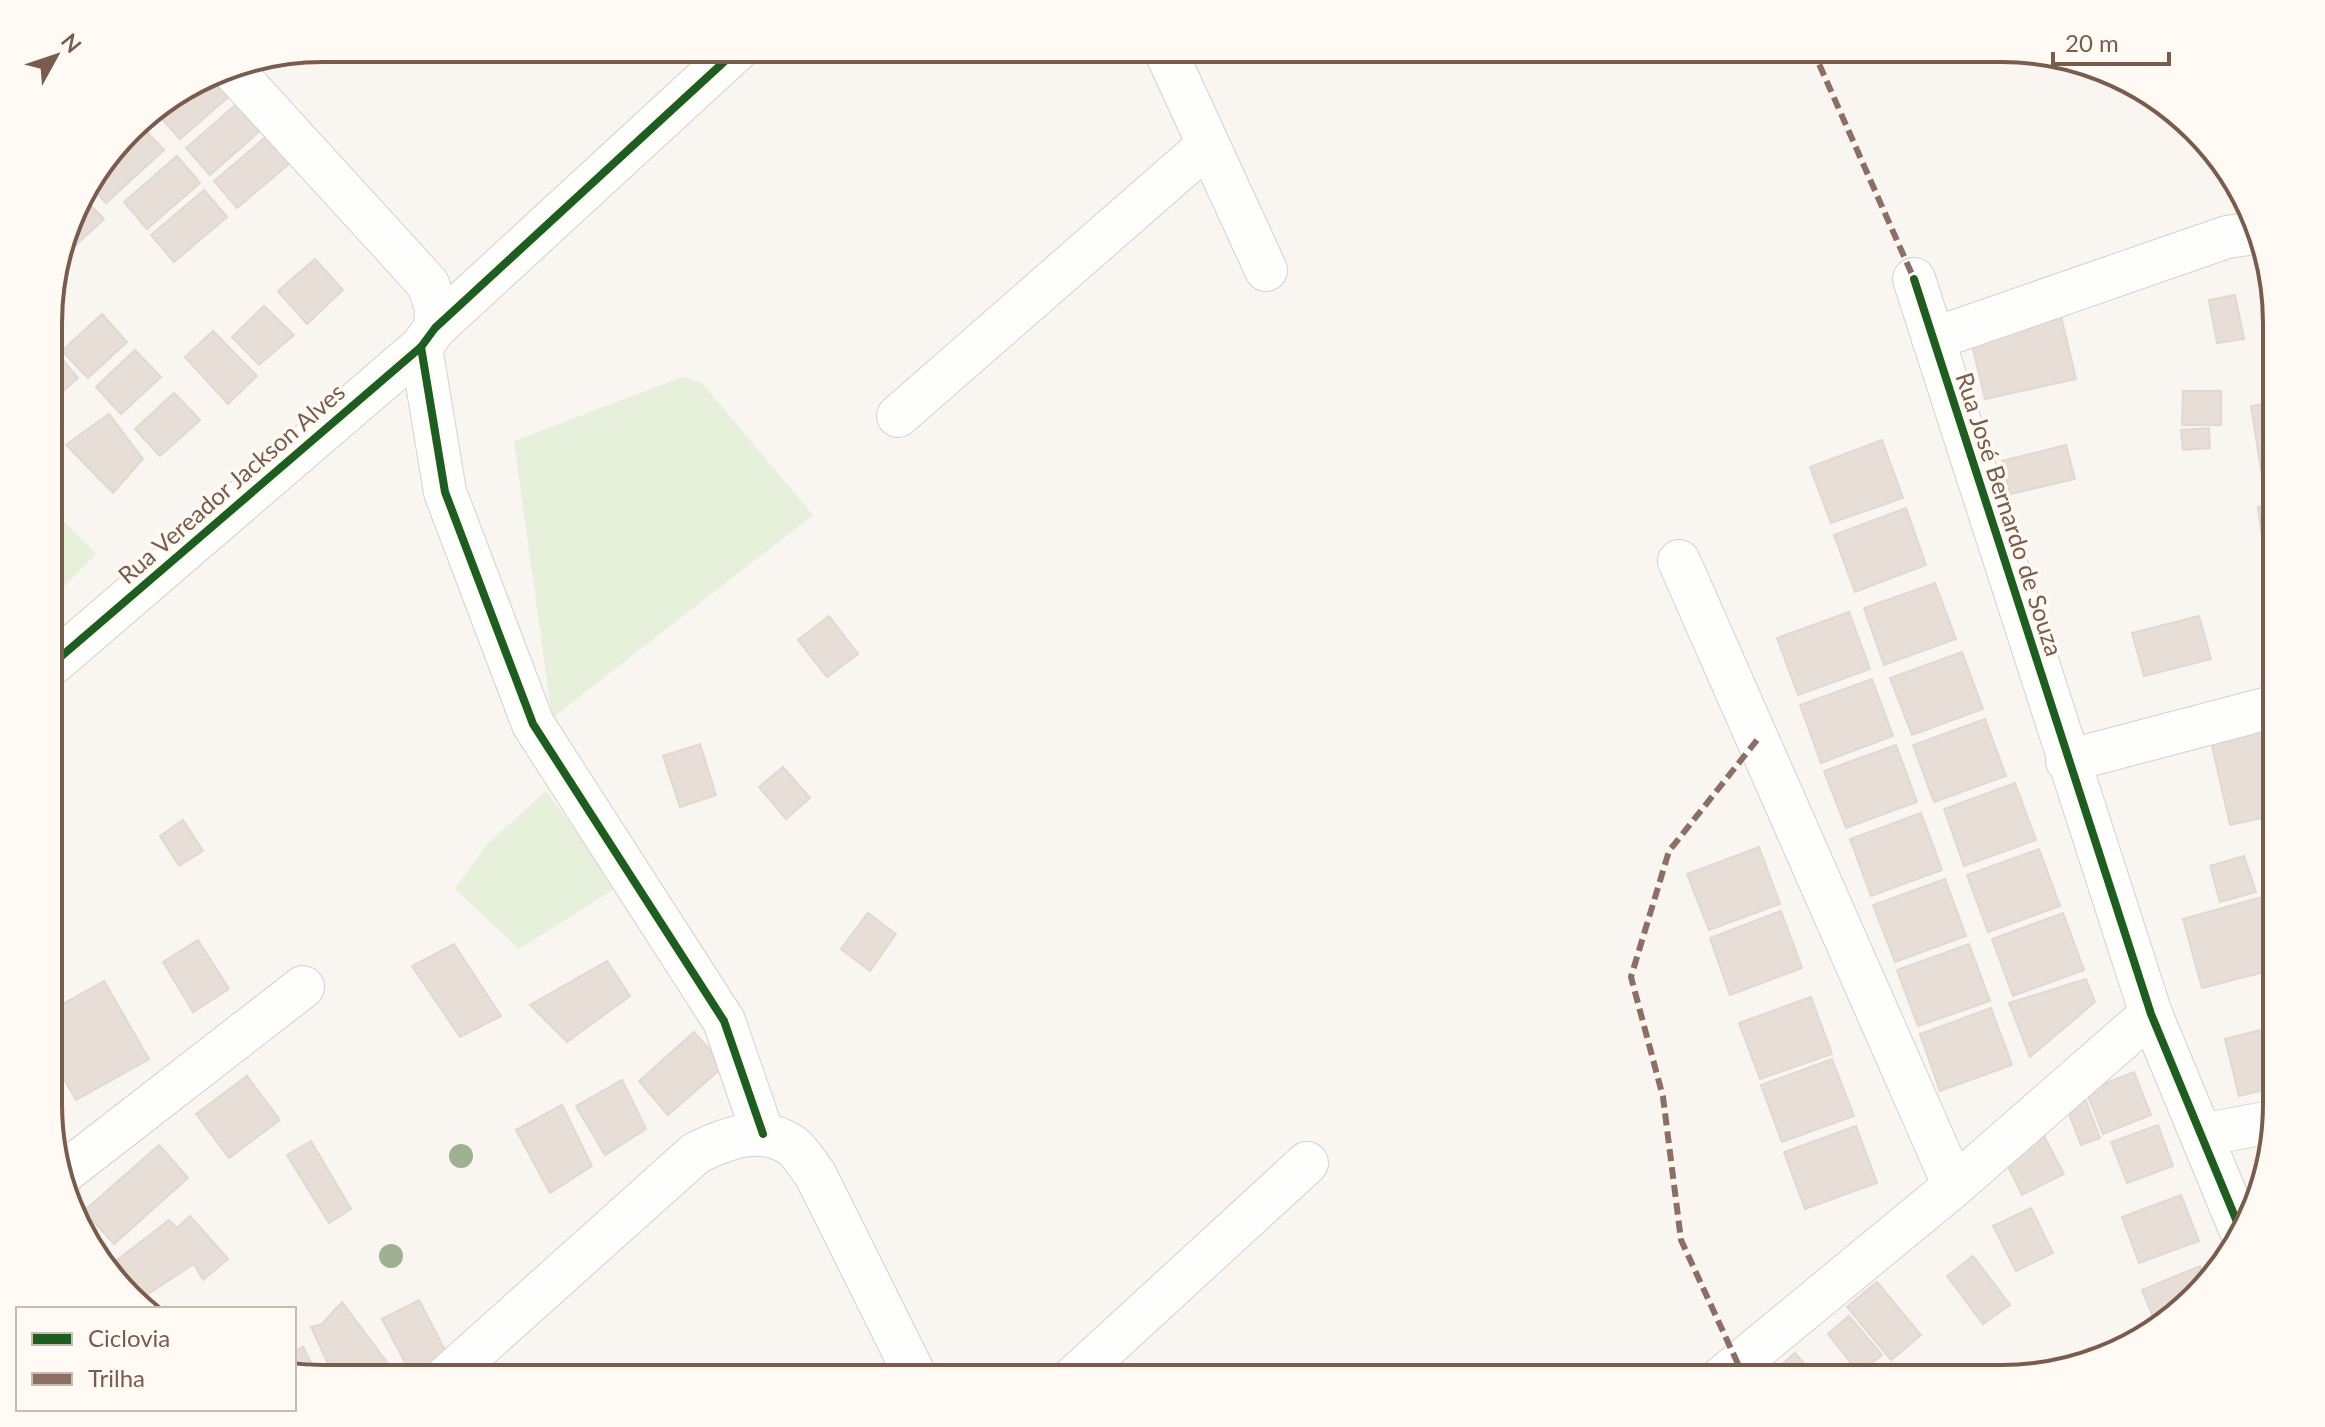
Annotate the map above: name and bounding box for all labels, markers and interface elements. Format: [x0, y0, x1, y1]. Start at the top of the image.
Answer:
north arrow [16, 16, 96, 96]
scale bar [2053, 16, 2169, 66]
text: N [56, 28, 87, 58]
text: 20 m [2065, 28, 2119, 57]
street label: Rua José Bernardo de Souza [1950, 369, 2070, 659]
street label: Rua Vereador Jackson Alves [112, 377, 350, 589]
legend [16, 1307, 296, 1411]
text: Ciclovia [88, 1323, 170, 1352]
text: Trilha [88, 1363, 145, 1392]

